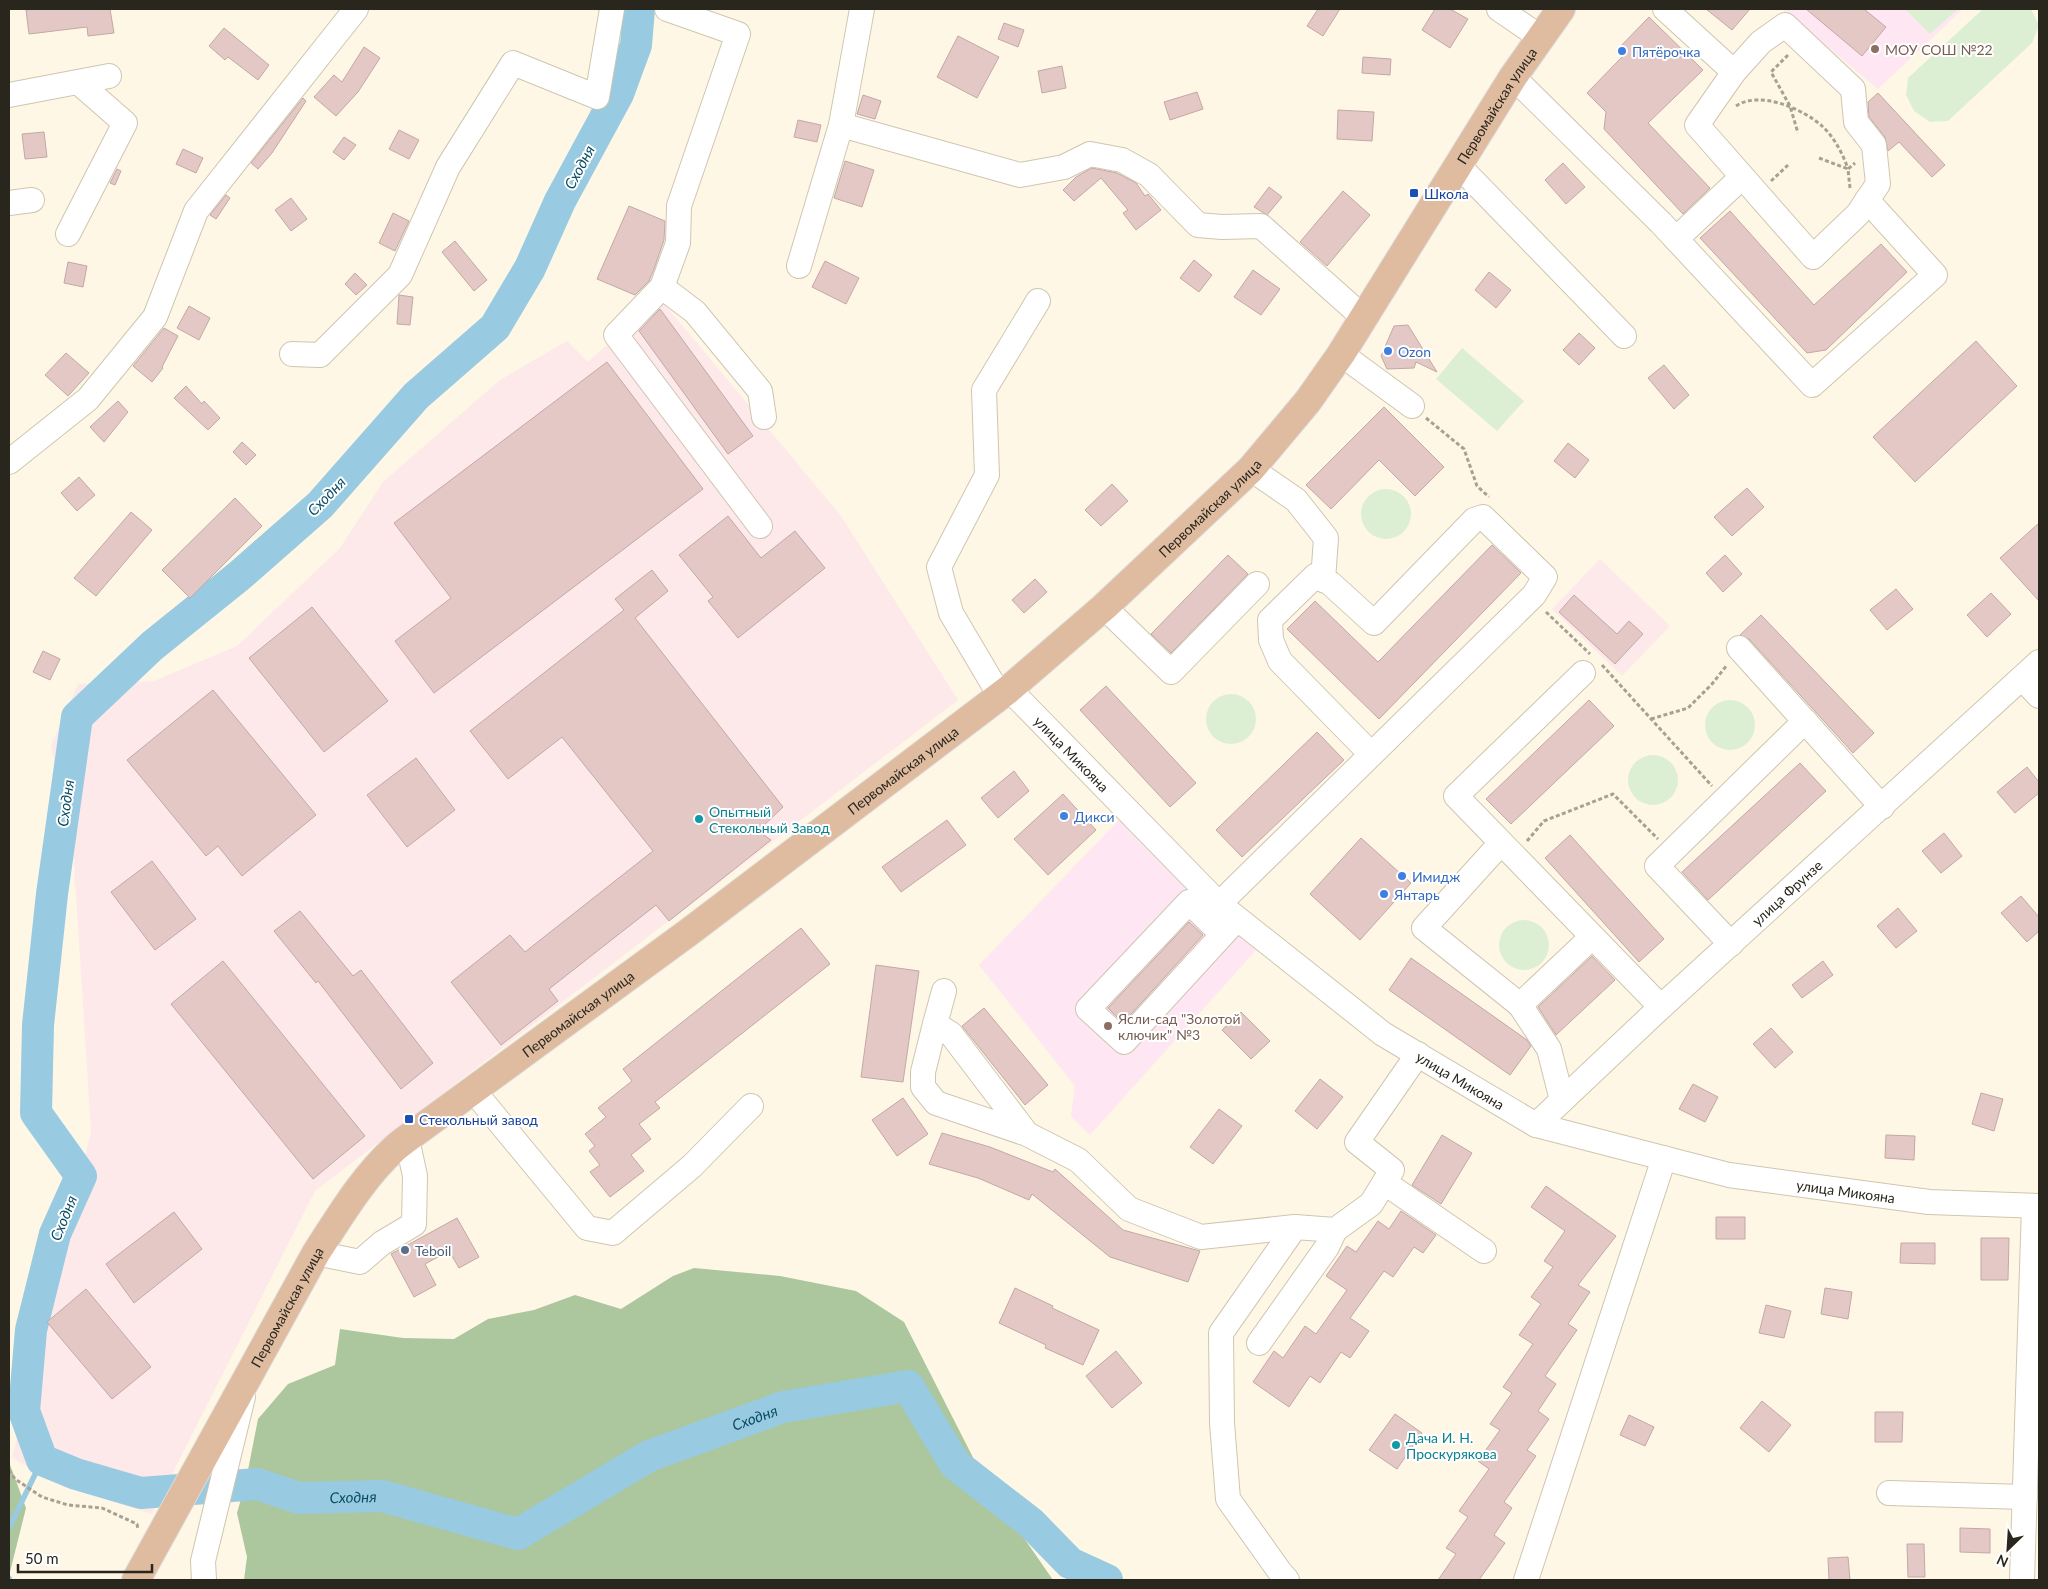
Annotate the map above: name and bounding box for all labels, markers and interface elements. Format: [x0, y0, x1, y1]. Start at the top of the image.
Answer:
place label: МОУ СОШ №22 [1885, 41, 1993, 58]
place label: Пятёрочка [1632, 43, 1700, 60]
marker: МОУ СОШ №22 [1869, 43, 1881, 55]
street label: Первомайская улица [1453, 44, 1540, 167]
marker: Пятёрочка [1616, 45, 1628, 57]
water label: Сходня [560, 142, 598, 192]
place label: Школа [1424, 185, 1469, 202]
marker: Школа [1408, 187, 1420, 199]
place label: Ozon [1398, 343, 1431, 360]
marker: Ozon [1382, 345, 1394, 357]
street label: Первомайская улица [1155, 455, 1264, 560]
water label: Сходня [303, 473, 349, 519]
street label: улица Микояна [1031, 712, 1113, 795]
street label: Первомайская улица [844, 722, 961, 817]
water label: Сходня [53, 778, 77, 828]
place label: Опытный Стекольный Завод [709, 803, 830, 836]
place label: Дикси [1074, 808, 1115, 825]
marker: Дикси [1058, 810, 1070, 822]
marker: Опытный Стекольный Завод [693, 813, 705, 825]
street label: улица Фрунзе [1748, 856, 1825, 929]
place label: Имидж [1412, 868, 1460, 885]
marker: Имидж [1396, 870, 1408, 882]
place label: Янтарь [1393, 886, 1440, 903]
marker: Янтарь [1378, 888, 1390, 900]
street label: Первомайская улица [518, 967, 637, 1060]
place label: Ясли-сад "Золотой ключик" №3 [1117, 1010, 1241, 1043]
marker: Ясли-сад "Золотой ключик" №3 [1102, 1020, 1114, 1032]
street label: улица Микояна [1413, 1047, 1508, 1113]
place label: Стекольный завод [419, 1111, 538, 1128]
marker: Стекольный завод [403, 1113, 415, 1125]
street label: улица Микояна [1795, 1176, 1896, 1206]
water label: Сходня [46, 1193, 80, 1243]
place label: Teboil [415, 1242, 451, 1259]
street label: Первомайская улица [246, 1243, 326, 1370]
marker: Teboil [399, 1244, 411, 1256]
water label: Сходня [729, 1401, 780, 1434]
place label: Дача И. Н. Проскурякова [1406, 1429, 1497, 1462]
marker: Дача И. Н. Проскурякова [1390, 1439, 1402, 1451]
water label: Сходня [329, 1487, 377, 1506]
north arrow [1983, 1524, 2033, 1574]
scale bar [18, 1542, 151, 1574]
text: 50 m [25, 1549, 59, 1567]
text: N [1994, 1551, 2011, 1571]

